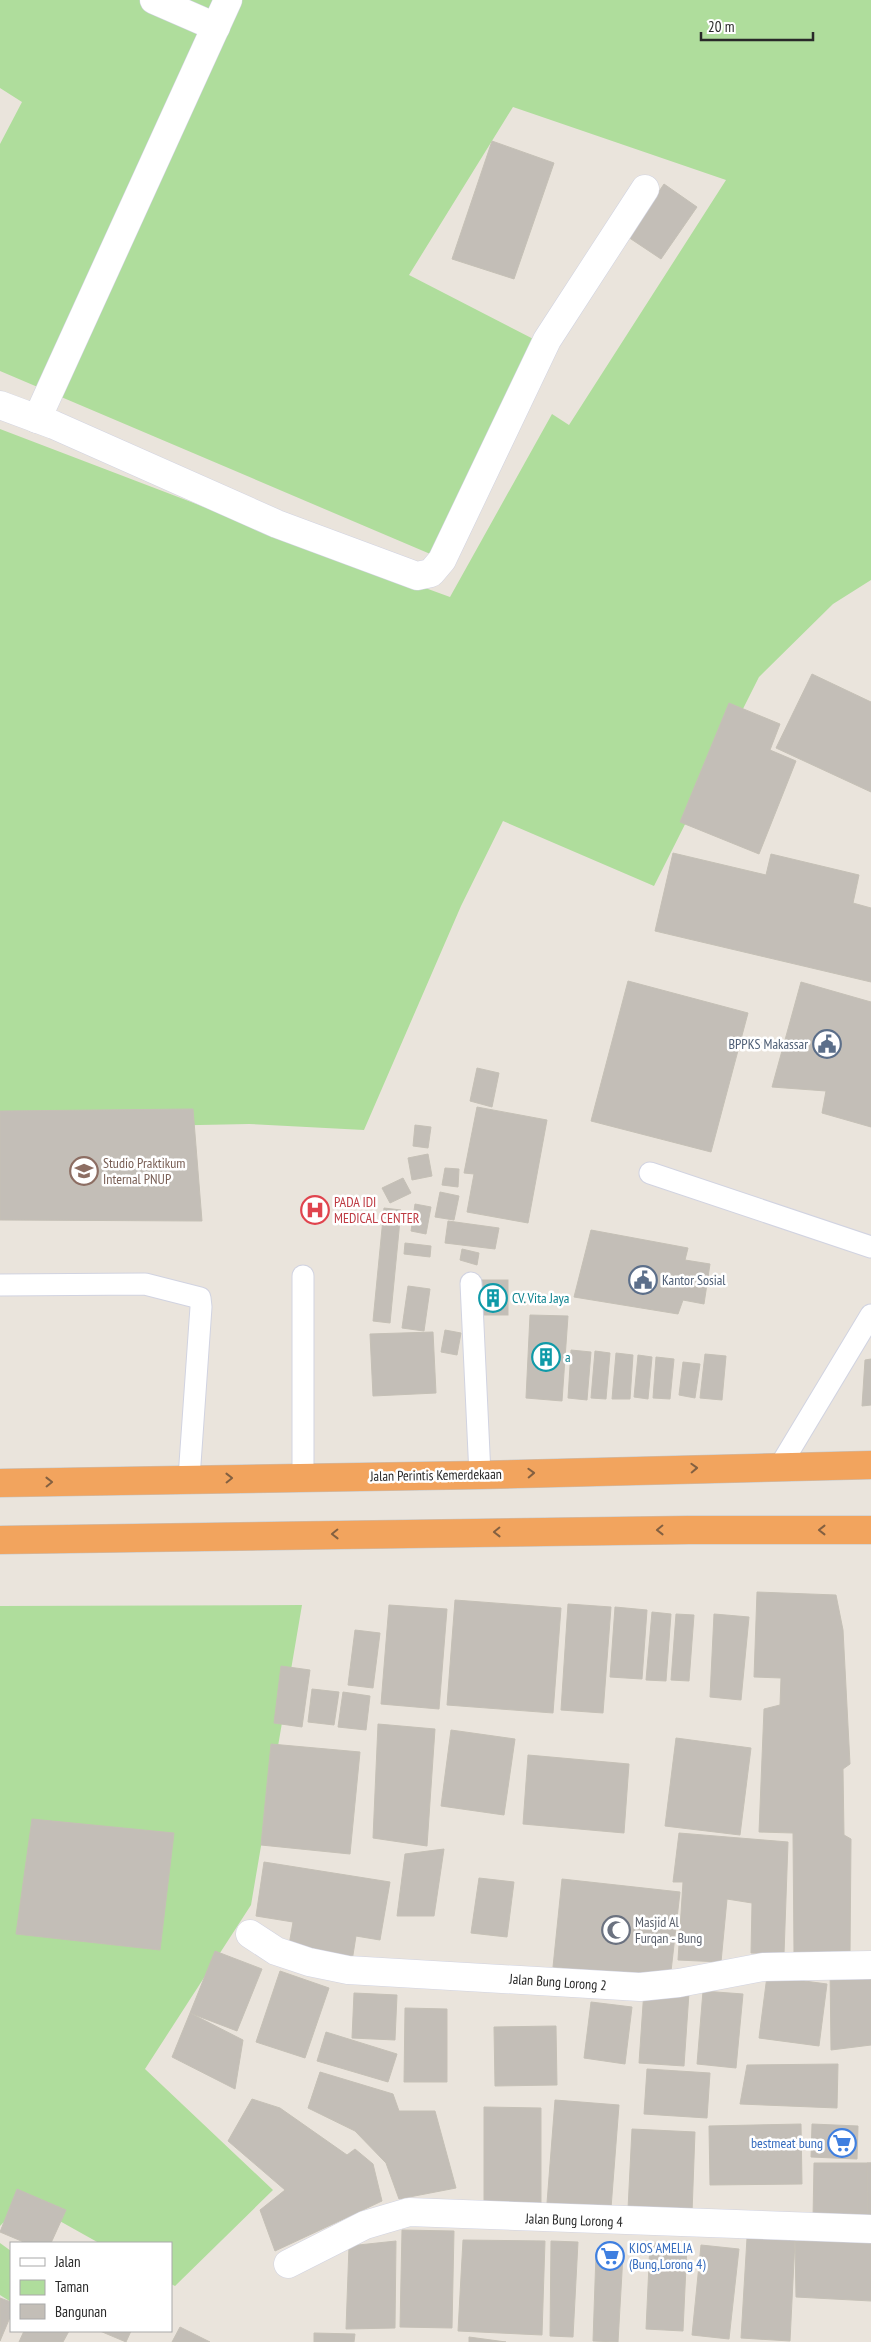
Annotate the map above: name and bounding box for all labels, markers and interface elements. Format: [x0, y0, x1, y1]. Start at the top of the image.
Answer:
scale bar [701, 10, 814, 42]
text: 20 m [708, 17, 734, 36]
public building icon: BPPKS Makassar [812, 1029, 842, 1059]
place label: BPPKS Makassar [728, 1035, 808, 1053]
place label: Studio Praktikum Internal PNUP [103, 1154, 185, 1188]
school or university icon: Studio Praktikum Internal PNUP [69, 1156, 99, 1186]
place label: PADA IDI MEDICAL CENTER [334, 1193, 420, 1227]
hospital icon: PADA IDI MEDICAL CENTER [300, 1195, 330, 1225]
public building icon: Kantor Sosial [628, 1265, 658, 1295]
place label: Kantor Sosial [662, 1271, 726, 1289]
building icon: CV. Vita Jaya [478, 1283, 508, 1313]
place label: CV. Vita Jaya [512, 1289, 569, 1307]
building icon: a [531, 1342, 561, 1372]
place label: a [565, 1348, 571, 1366]
one-way arrow [690, 1463, 698, 1474]
street label: Jalan Perintis Kemerdekaan [369, 1465, 502, 1485]
one-way arrow [528, 1468, 535, 1478]
one-way arrow [225, 1473, 233, 1483]
one-way arrow [45, 1476, 53, 1487]
one-way arrow [656, 1525, 664, 1535]
one-way arrow [818, 1525, 826, 1535]
one-way arrow [493, 1527, 501, 1537]
one-way arrow [331, 1529, 338, 1539]
place label: Masjid Al Furqan - Bung [635, 1913, 702, 1947]
mosque icon: Masjid Al Furqan - Bung [601, 1915, 631, 1945]
street label: Jalan Bung Lorong 2 [508, 1970, 607, 1994]
supermarket icon: bestmeat bung [827, 2128, 857, 2158]
place label: bestmeat bung [751, 2134, 823, 2152]
street label: Jalan Bung Lorong 4 [524, 2209, 624, 2231]
place label: KIOS AMELIA (Bung,Lorong 4) [629, 2239, 706, 2273]
supermarket icon: KIOS AMELIA (Bung,Lorong 4) [595, 2241, 625, 2271]
legend [10, 2242, 172, 2332]
text: Jalan [54, 2252, 81, 2271]
text: Taman [55, 2277, 89, 2296]
text: Bangunan [55, 2302, 107, 2321]

